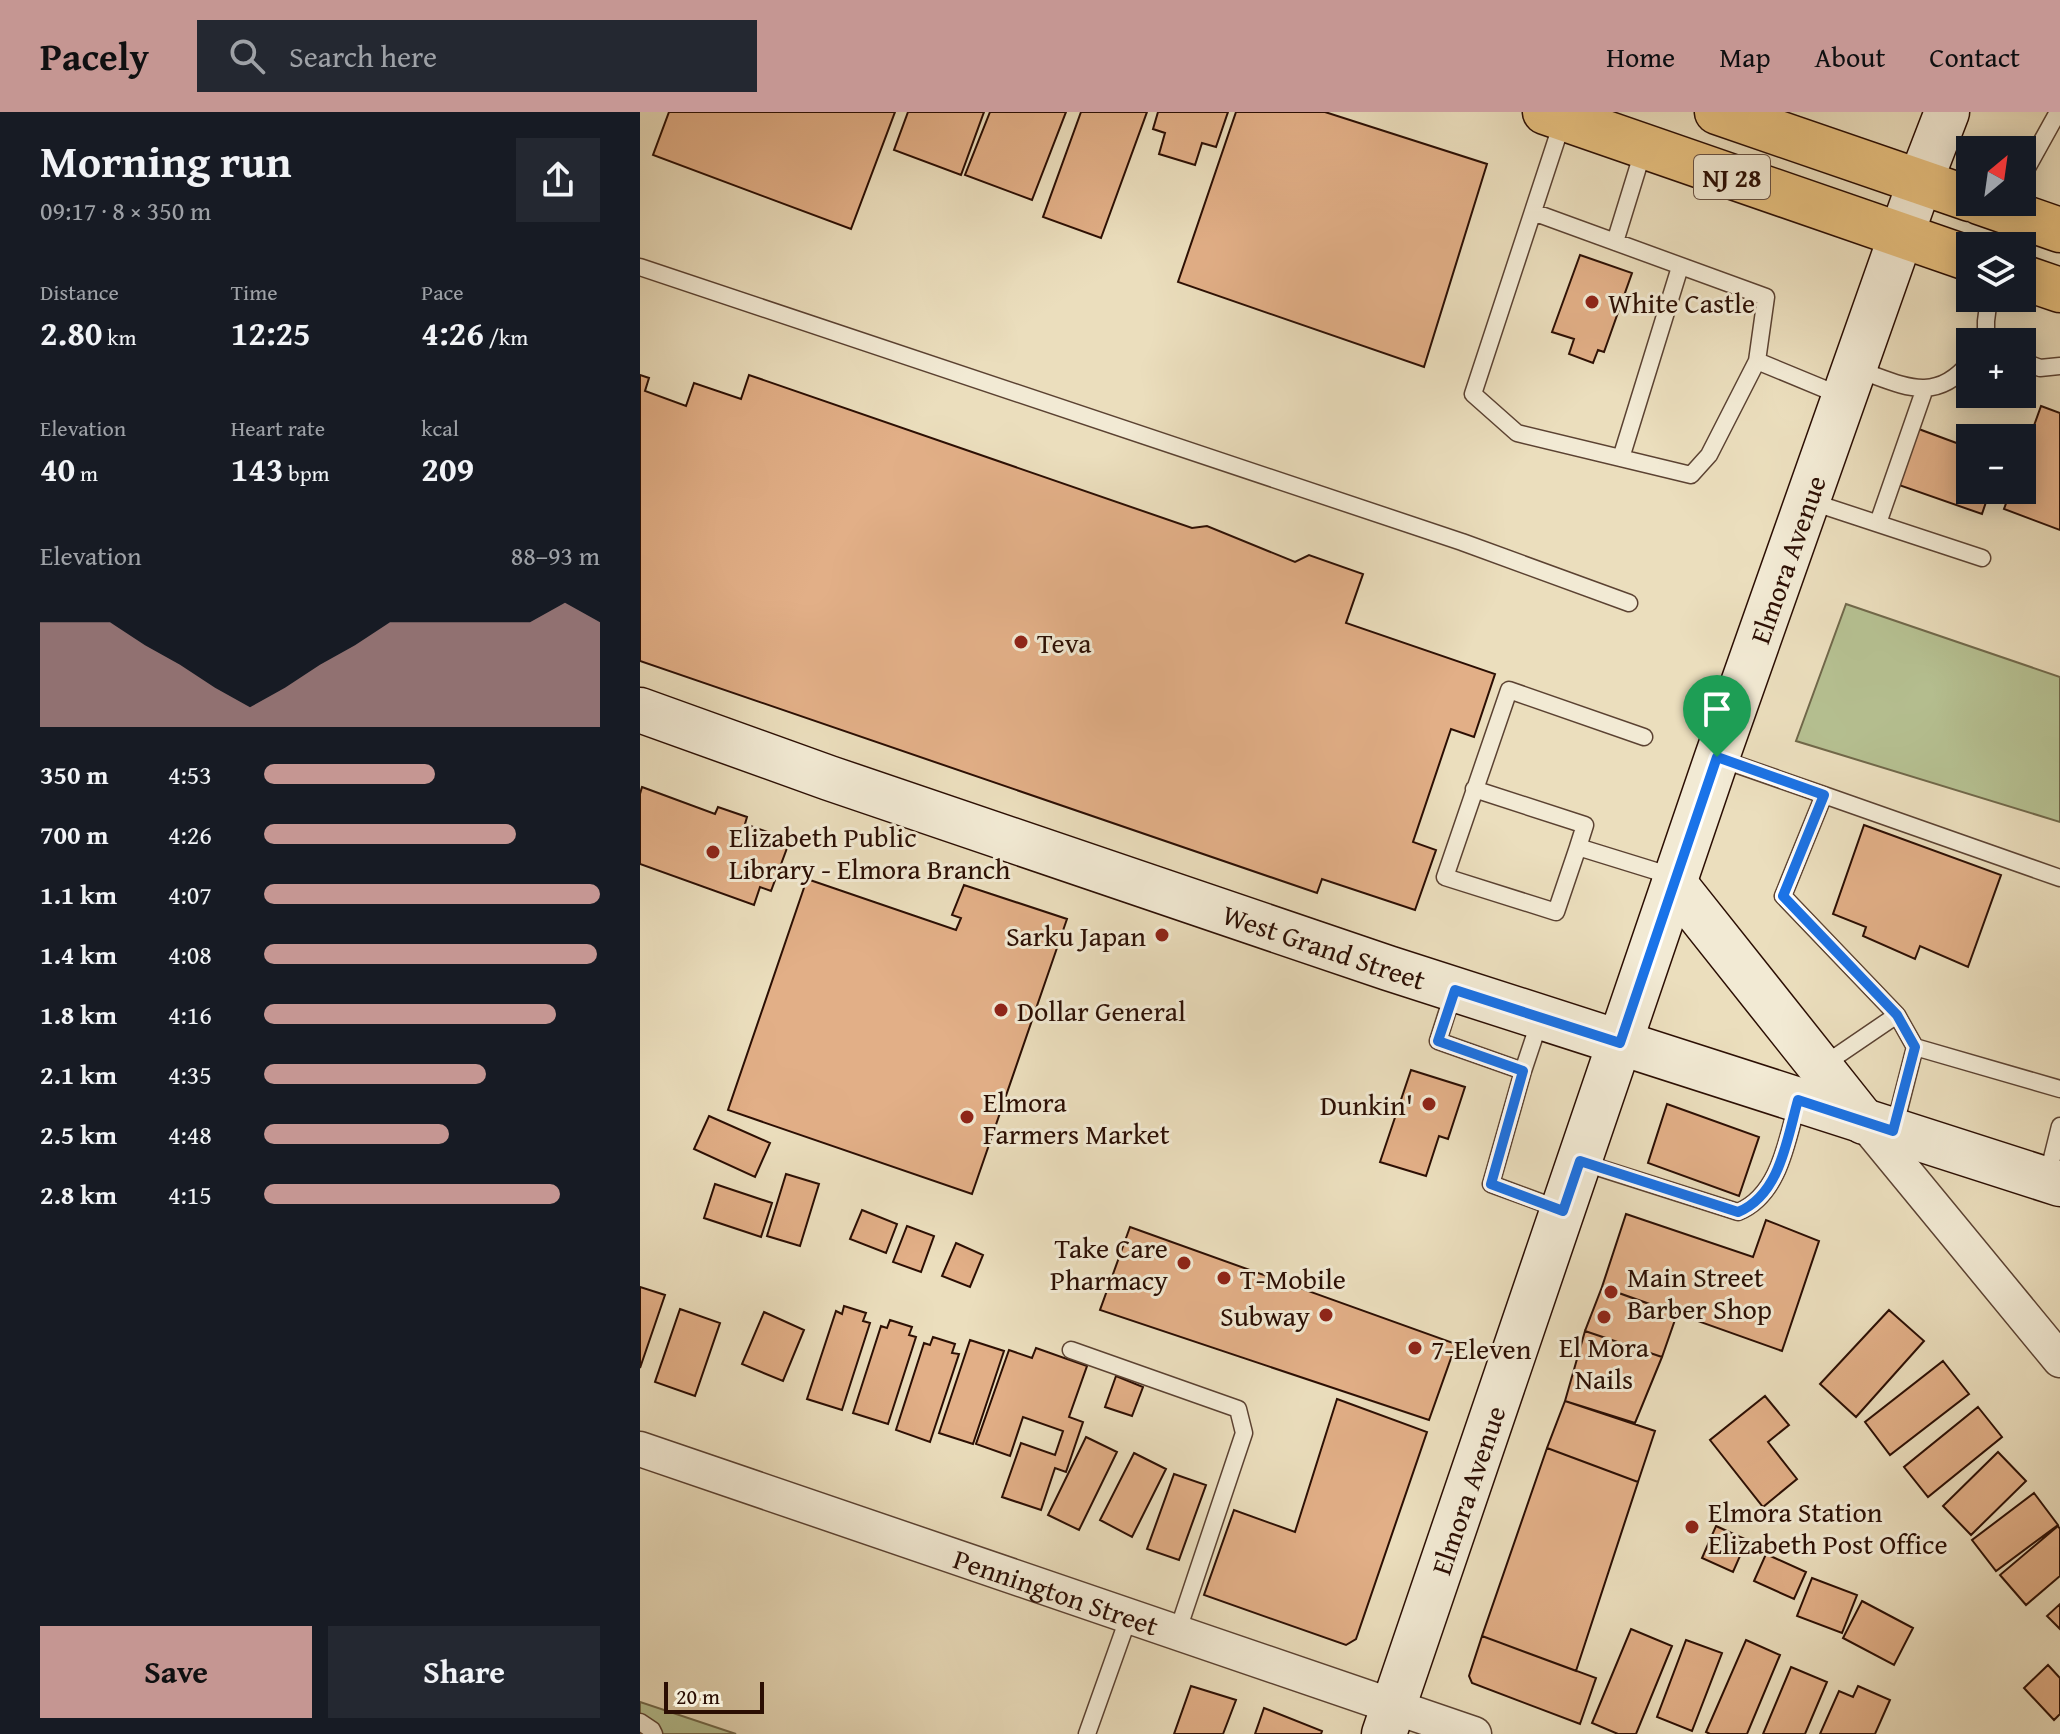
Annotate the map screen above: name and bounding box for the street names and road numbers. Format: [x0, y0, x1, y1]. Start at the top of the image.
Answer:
road number: NJ 28 [1694, 155, 1770, 199]
street label: Elmora Avenue [1738, 469, 1835, 649]
street label: West Grand Street [1217, 893, 1431, 999]
street label: Elmora Avenue [1419, 1400, 1515, 1580]
street label: Pennington Street [948, 1537, 1164, 1645]

